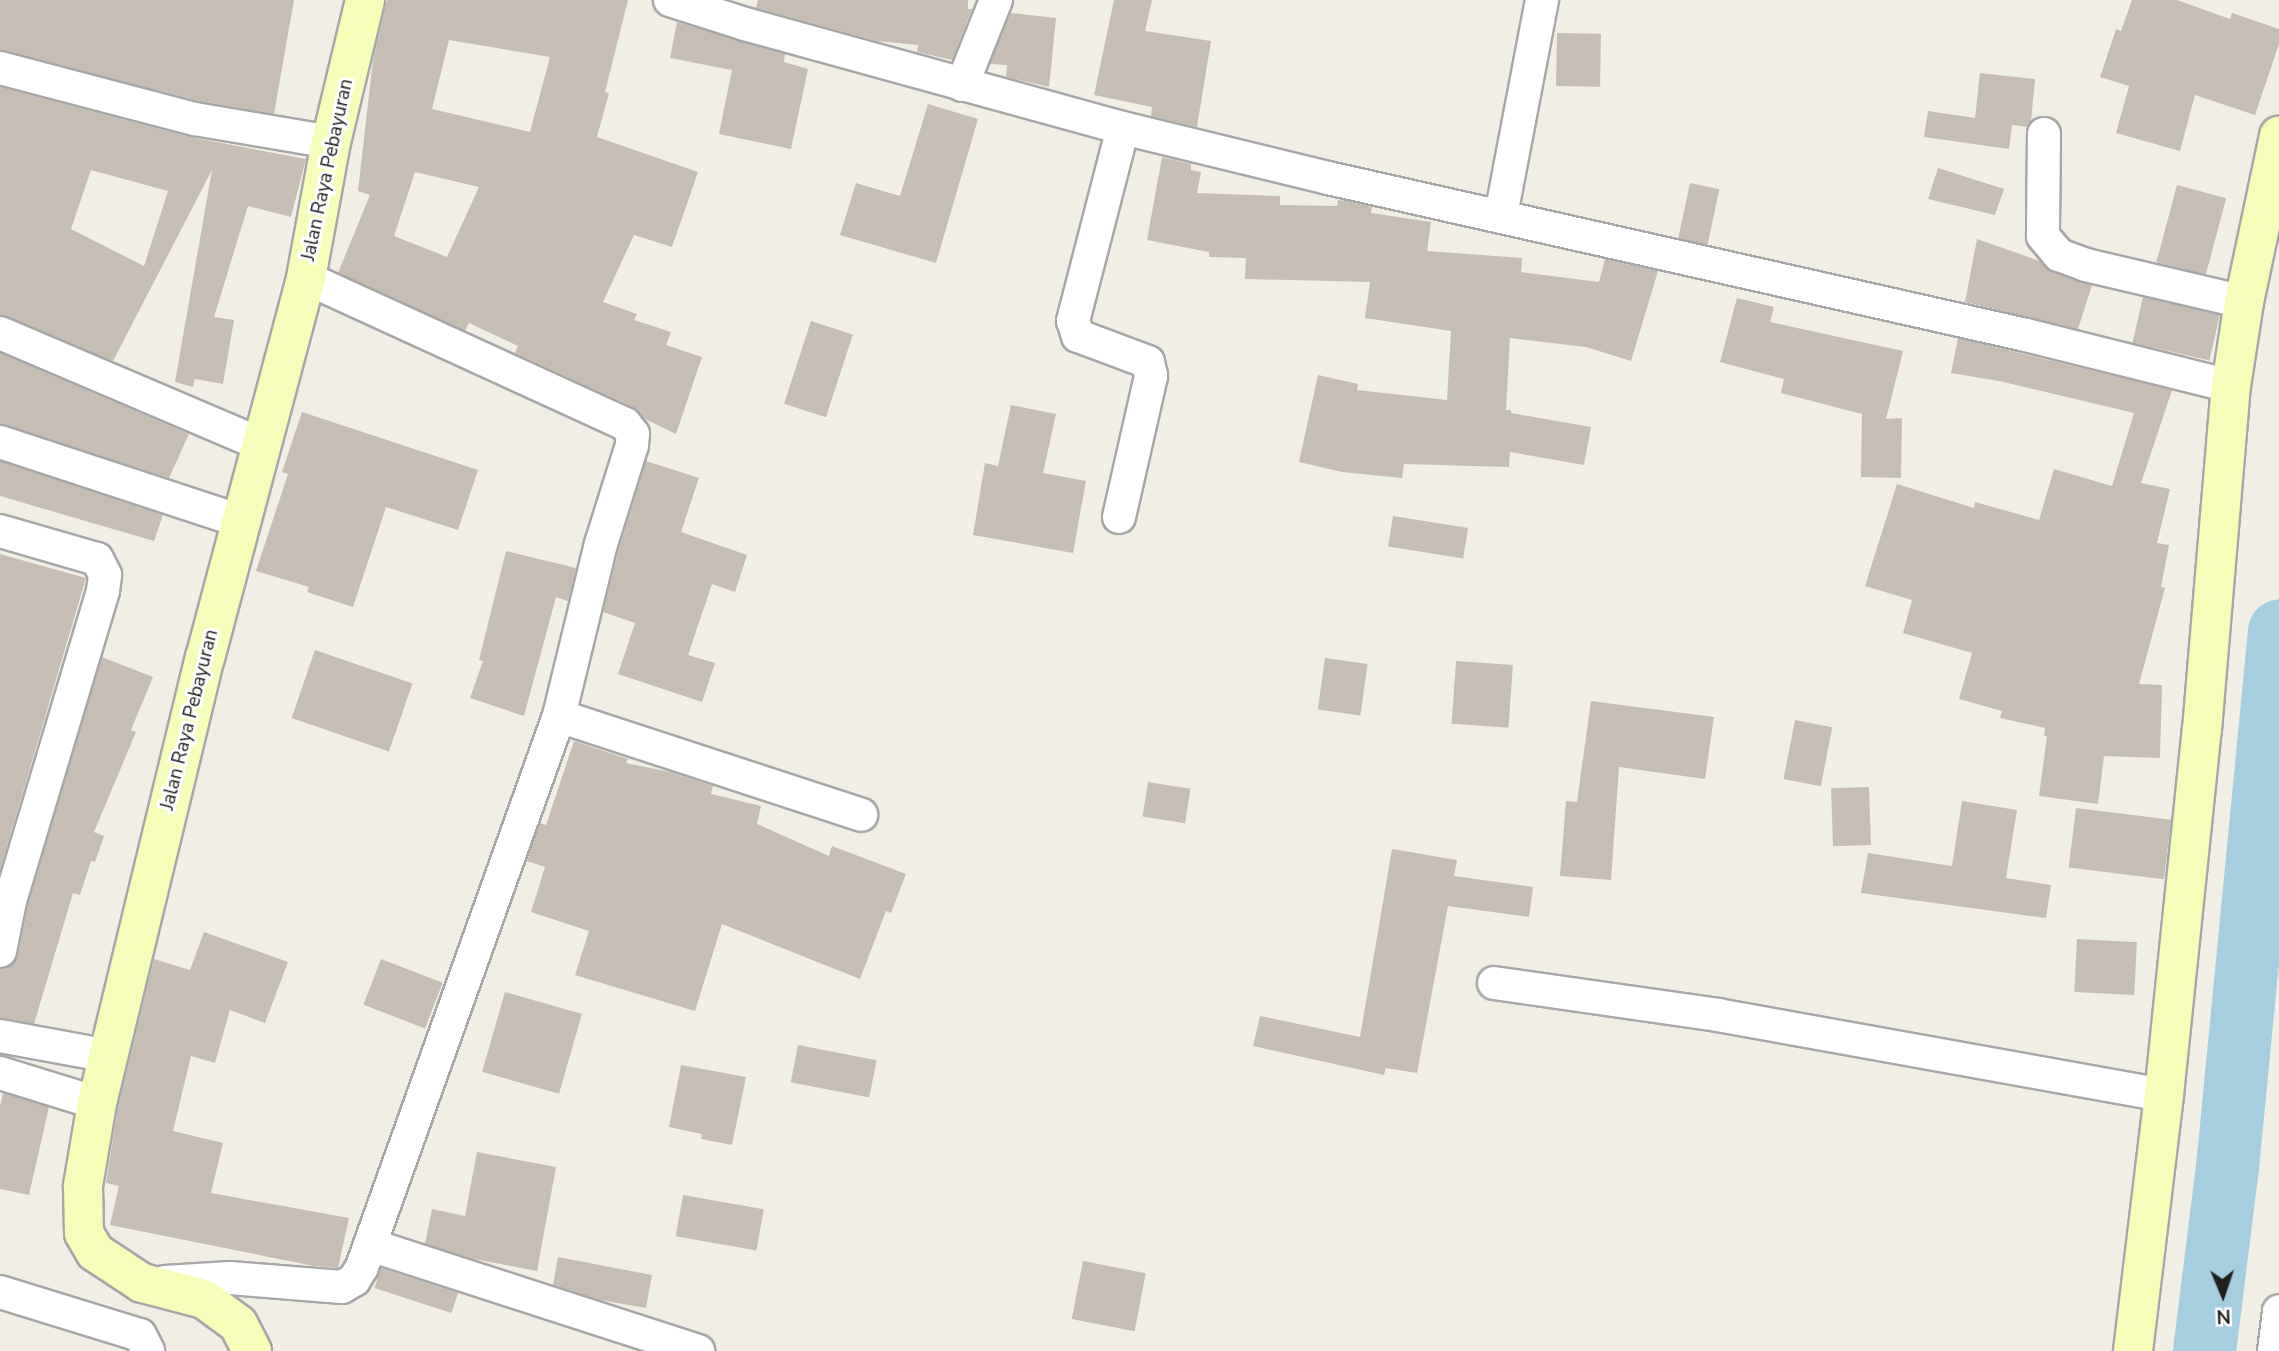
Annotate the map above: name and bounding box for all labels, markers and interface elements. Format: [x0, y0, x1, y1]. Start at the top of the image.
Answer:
street label: Jalan Raya Pebayuran [298, 77, 358, 263]
street label: Jalan Raya Pebayuran [156, 627, 224, 813]
north arrow [2188, 1260, 2258, 1330]
text: N [2216, 1303, 2231, 1329]

